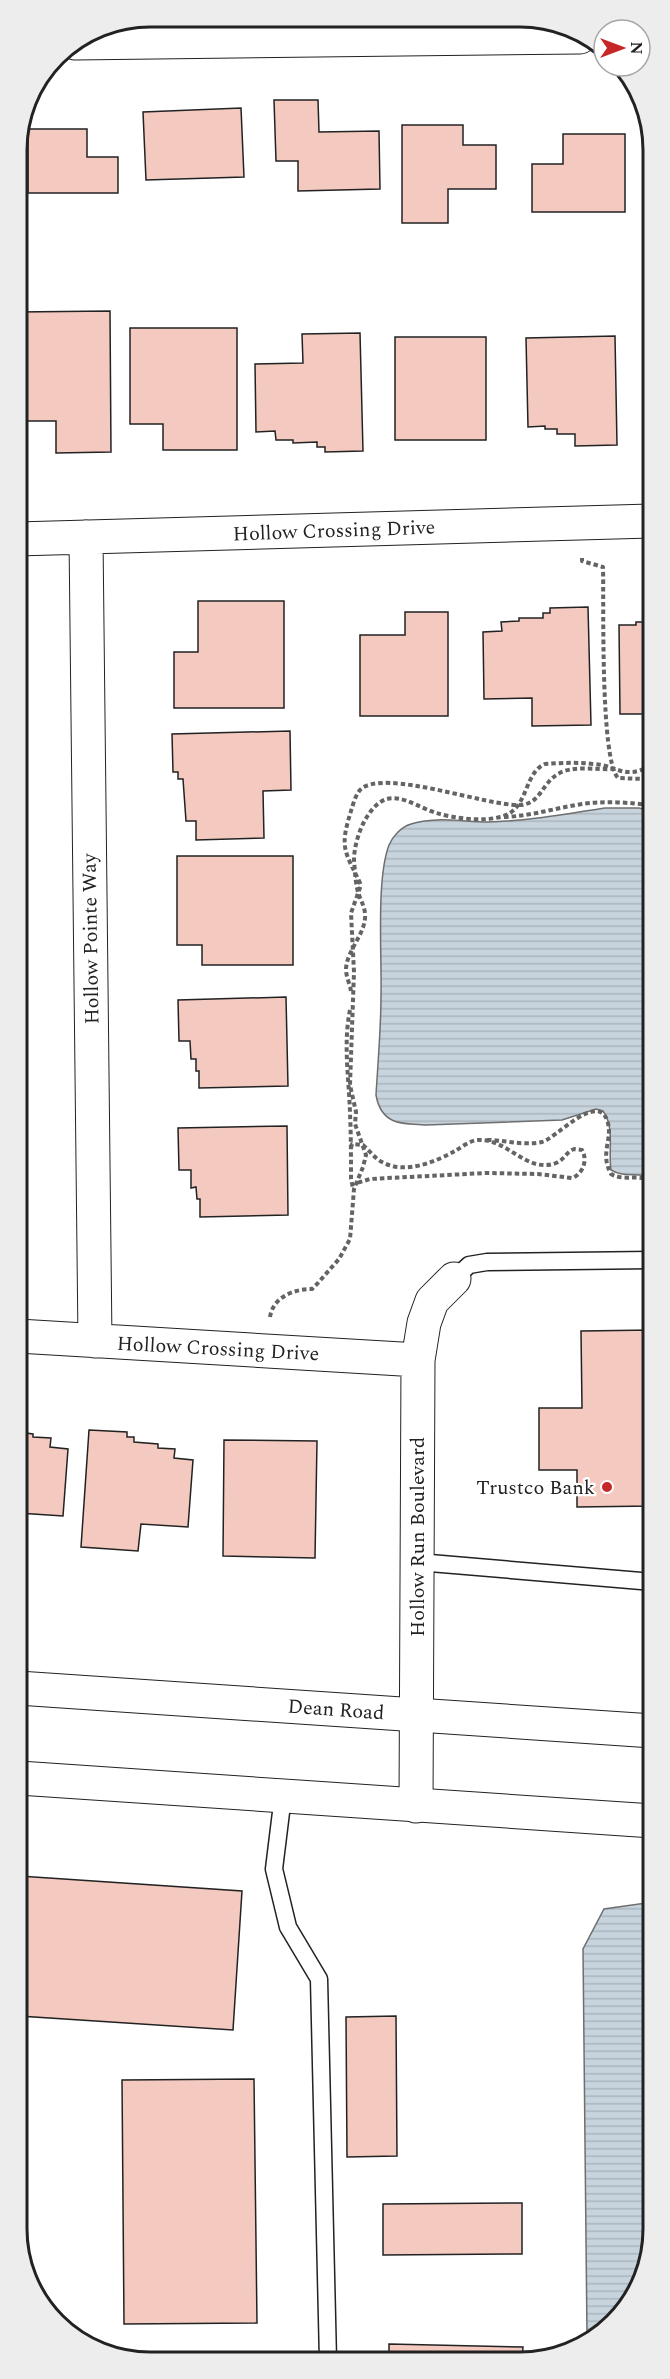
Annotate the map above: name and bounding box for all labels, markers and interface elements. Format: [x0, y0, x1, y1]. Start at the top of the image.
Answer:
north arrow [592, 18, 652, 78]
text: N [624, 41, 648, 55]
street label: Hollow Crossing Drive [232, 512, 436, 550]
street label: Hollow Pointe Way [74, 852, 107, 1025]
street label: Hollow Crossing Drive [116, 1329, 320, 1369]
street label: Hollow Run Boulevard [403, 1437, 433, 1637]
place label: Trustco Bank [476, 1473, 595, 1503]
marker: Trustco Bank [600, 1480, 614, 1494]
street label: Dean Road [287, 1692, 385, 1728]

